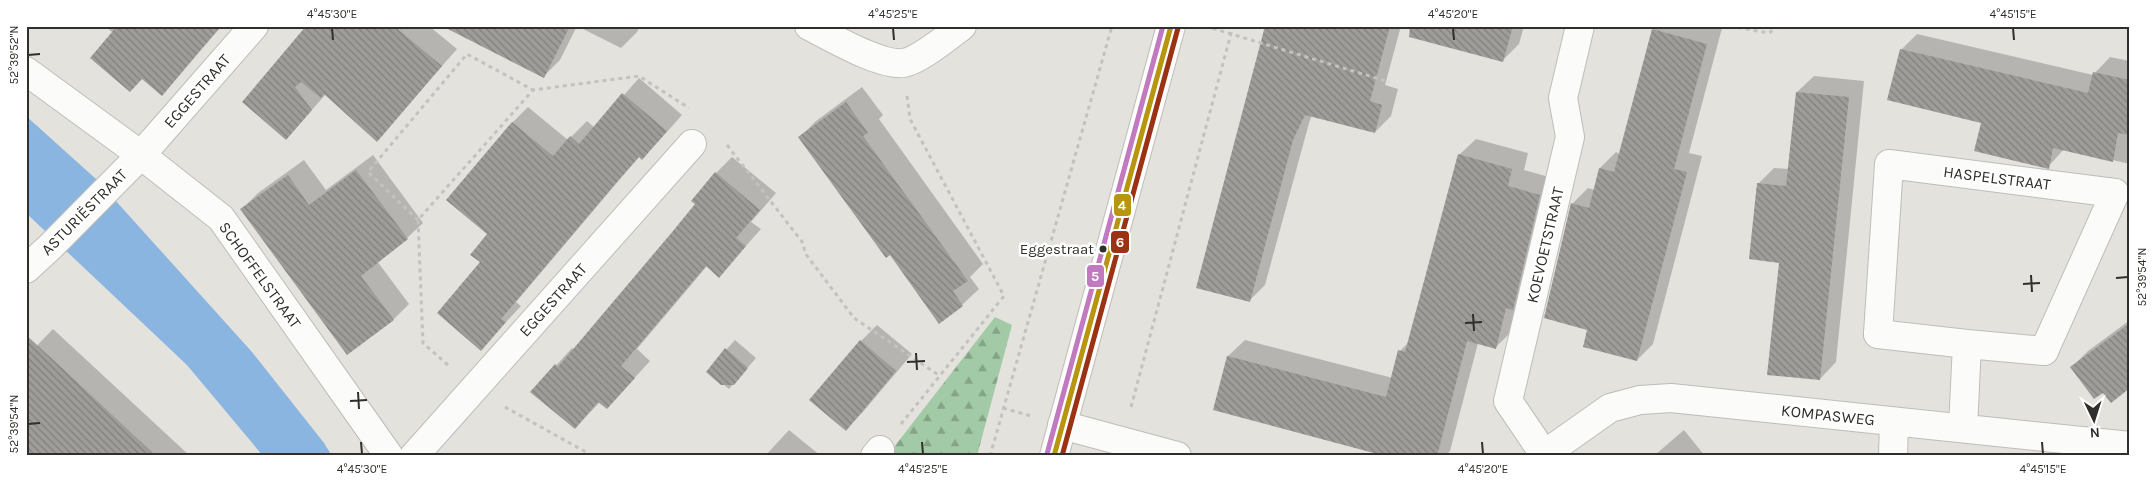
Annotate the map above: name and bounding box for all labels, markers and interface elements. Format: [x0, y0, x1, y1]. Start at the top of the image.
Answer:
text: 4°45'30"E [307, 7, 357, 21]
text: 4°45'25"E [868, 7, 918, 21]
text: 4°45'20"E [1428, 7, 1478, 21]
text: 4°45'15"E [1989, 7, 2037, 21]
text: 52°39'52"N [7, 25, 21, 85]
street label: EGGESTRAAT [160, 50, 234, 132]
street label: HASPELSTRAAT [1942, 162, 2052, 194]
street label: ASTURIËSTRAAT [37, 165, 131, 259]
street label: KOEVOETSTRAAT [1522, 185, 1568, 305]
line badge: 4 [1113, 193, 1132, 217]
text: 4 [1118, 197, 1127, 214]
street label: SCHOFFELSTRAAT [215, 218, 305, 332]
line badge: 6 [1110, 230, 1130, 254]
text: 6 [1116, 234, 1124, 251]
place label: Eggestraat [1020, 240, 1094, 258]
marker: Eggestraat [1098, 244, 1108, 254]
text: 52°39'54"N [2135, 248, 2149, 306]
street label: EGGESTRAAT [515, 260, 591, 340]
line badge: 5 [1086, 264, 1105, 288]
text: 5 [1091, 268, 1099, 285]
north arrow [2068, 394, 2118, 444]
text: 52°39'54"N [7, 395, 21, 453]
street label: KOMPASWEG [1780, 401, 1876, 429]
text: N [2089, 424, 2100, 441]
text: 4°45'30"E [337, 462, 387, 476]
text: 4°45'25"E [898, 462, 948, 476]
text: 4°45'20"E [1458, 462, 1508, 476]
text: 4°45'15"E [2019, 462, 2067, 476]

